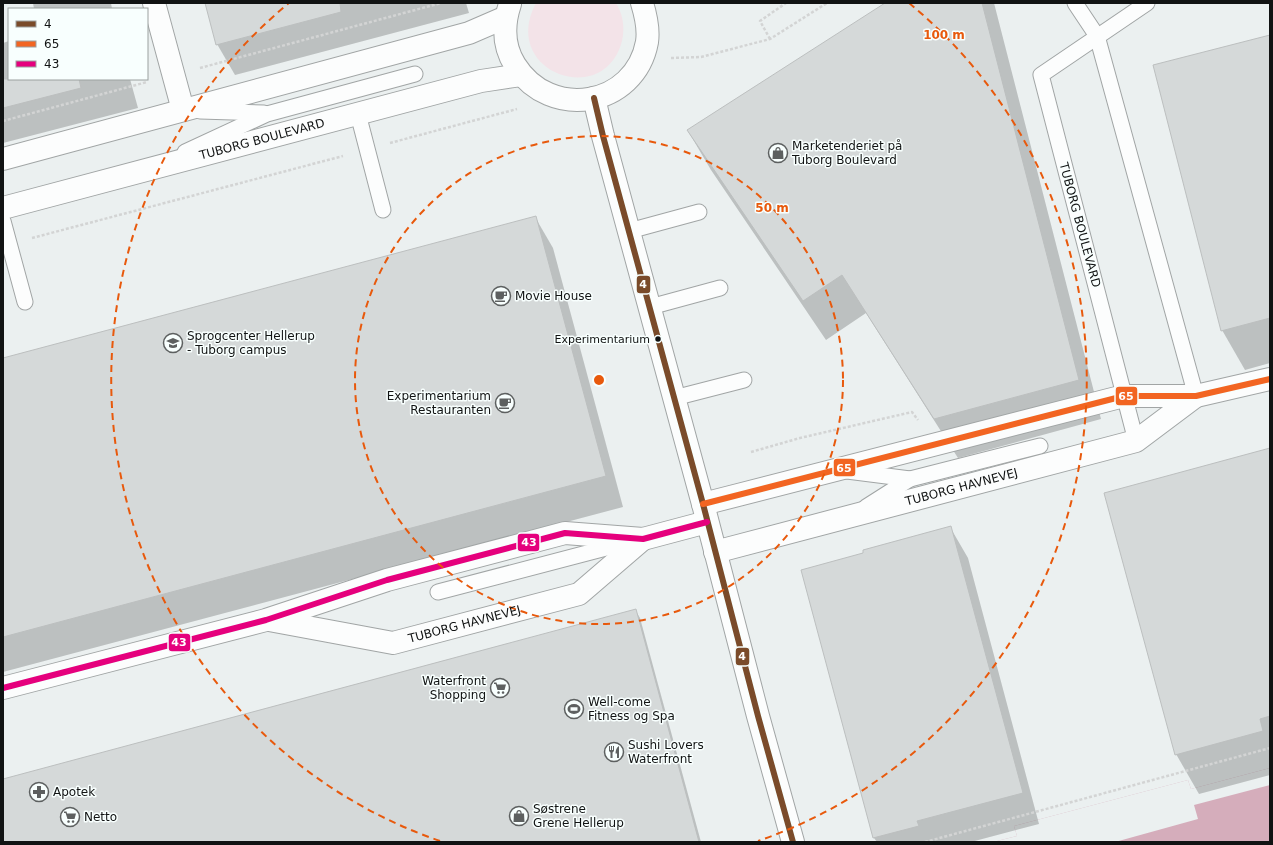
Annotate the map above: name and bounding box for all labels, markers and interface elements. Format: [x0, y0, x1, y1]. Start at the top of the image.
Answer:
legend [8, 8, 148, 80]
text: 4 [44, 17, 52, 31]
text: 100 m [923, 28, 965, 42]
text: 65 [44, 37, 59, 51]
text: 43 [44, 57, 59, 71]
street label: TUBORG BOULEVARD [197, 116, 326, 163]
place label: Marketenderiet på Tuborg Boulevard [791, 139, 902, 167]
shop icon: Marketenderiet på Tuborg Boulevard [767, 142, 789, 164]
street label: TUBORG BOULEVARD [1056, 160, 1103, 289]
text: 50 m [755, 201, 789, 215]
line badge: 4 [636, 275, 651, 294]
text: 4 [639, 278, 647, 291]
cafe icon: Movie House [490, 285, 512, 307]
place label: Movie House [515, 289, 592, 303]
place label: Sprogcenter Hellerup - Tuborg campus [187, 329, 315, 357]
school or university icon: Sprogcenter Hellerup - Tuborg campus [162, 332, 184, 354]
place label: Experimentarium [554, 333, 650, 346]
marker: Experimentarium [653, 334, 663, 344]
centre of rings [592, 373, 606, 387]
line badge: 65 [1115, 386, 1138, 406]
place label: Experimentarium Restauranten [387, 389, 491, 417]
text: 65 [1118, 390, 1134, 403]
cafe icon: Experimentarium Restauranten [494, 392, 516, 414]
line badge: 65 [833, 458, 856, 477]
text: 65 [836, 462, 852, 475]
street label: TUBORG HAVNEVEJ [903, 465, 1019, 509]
line badge: 43 [517, 533, 540, 552]
text: 43 [521, 536, 537, 549]
street label: TUBORG HAVNEVEJ [406, 603, 522, 646]
line badge: 43 [168, 633, 191, 652]
text: 43 [171, 636, 187, 649]
line badge: 4 [735, 647, 750, 666]
text: 4 [738, 650, 746, 663]
place label: Waterfront Shopping [422, 674, 486, 702]
supermarket icon: Waterfront Shopping [489, 677, 511, 699]
place label: Well-come Fitness og Spa [588, 695, 675, 723]
sports icon: Well-come Fitness og Spa [563, 698, 585, 720]
place label: Sushi Lovers Waterfront [628, 738, 704, 766]
restaurant icon: Sushi Lovers Waterfront [603, 741, 625, 763]
pharmacy icon: Apotek [28, 781, 50, 803]
place label: Apotek [53, 785, 95, 799]
place label: Søstrene Grene Hellerup [533, 802, 624, 830]
shop icon: Søstrene Grene Hellerup [508, 805, 530, 827]
supermarket icon: Netto [59, 806, 81, 828]
place label: Netto [84, 810, 117, 824]

